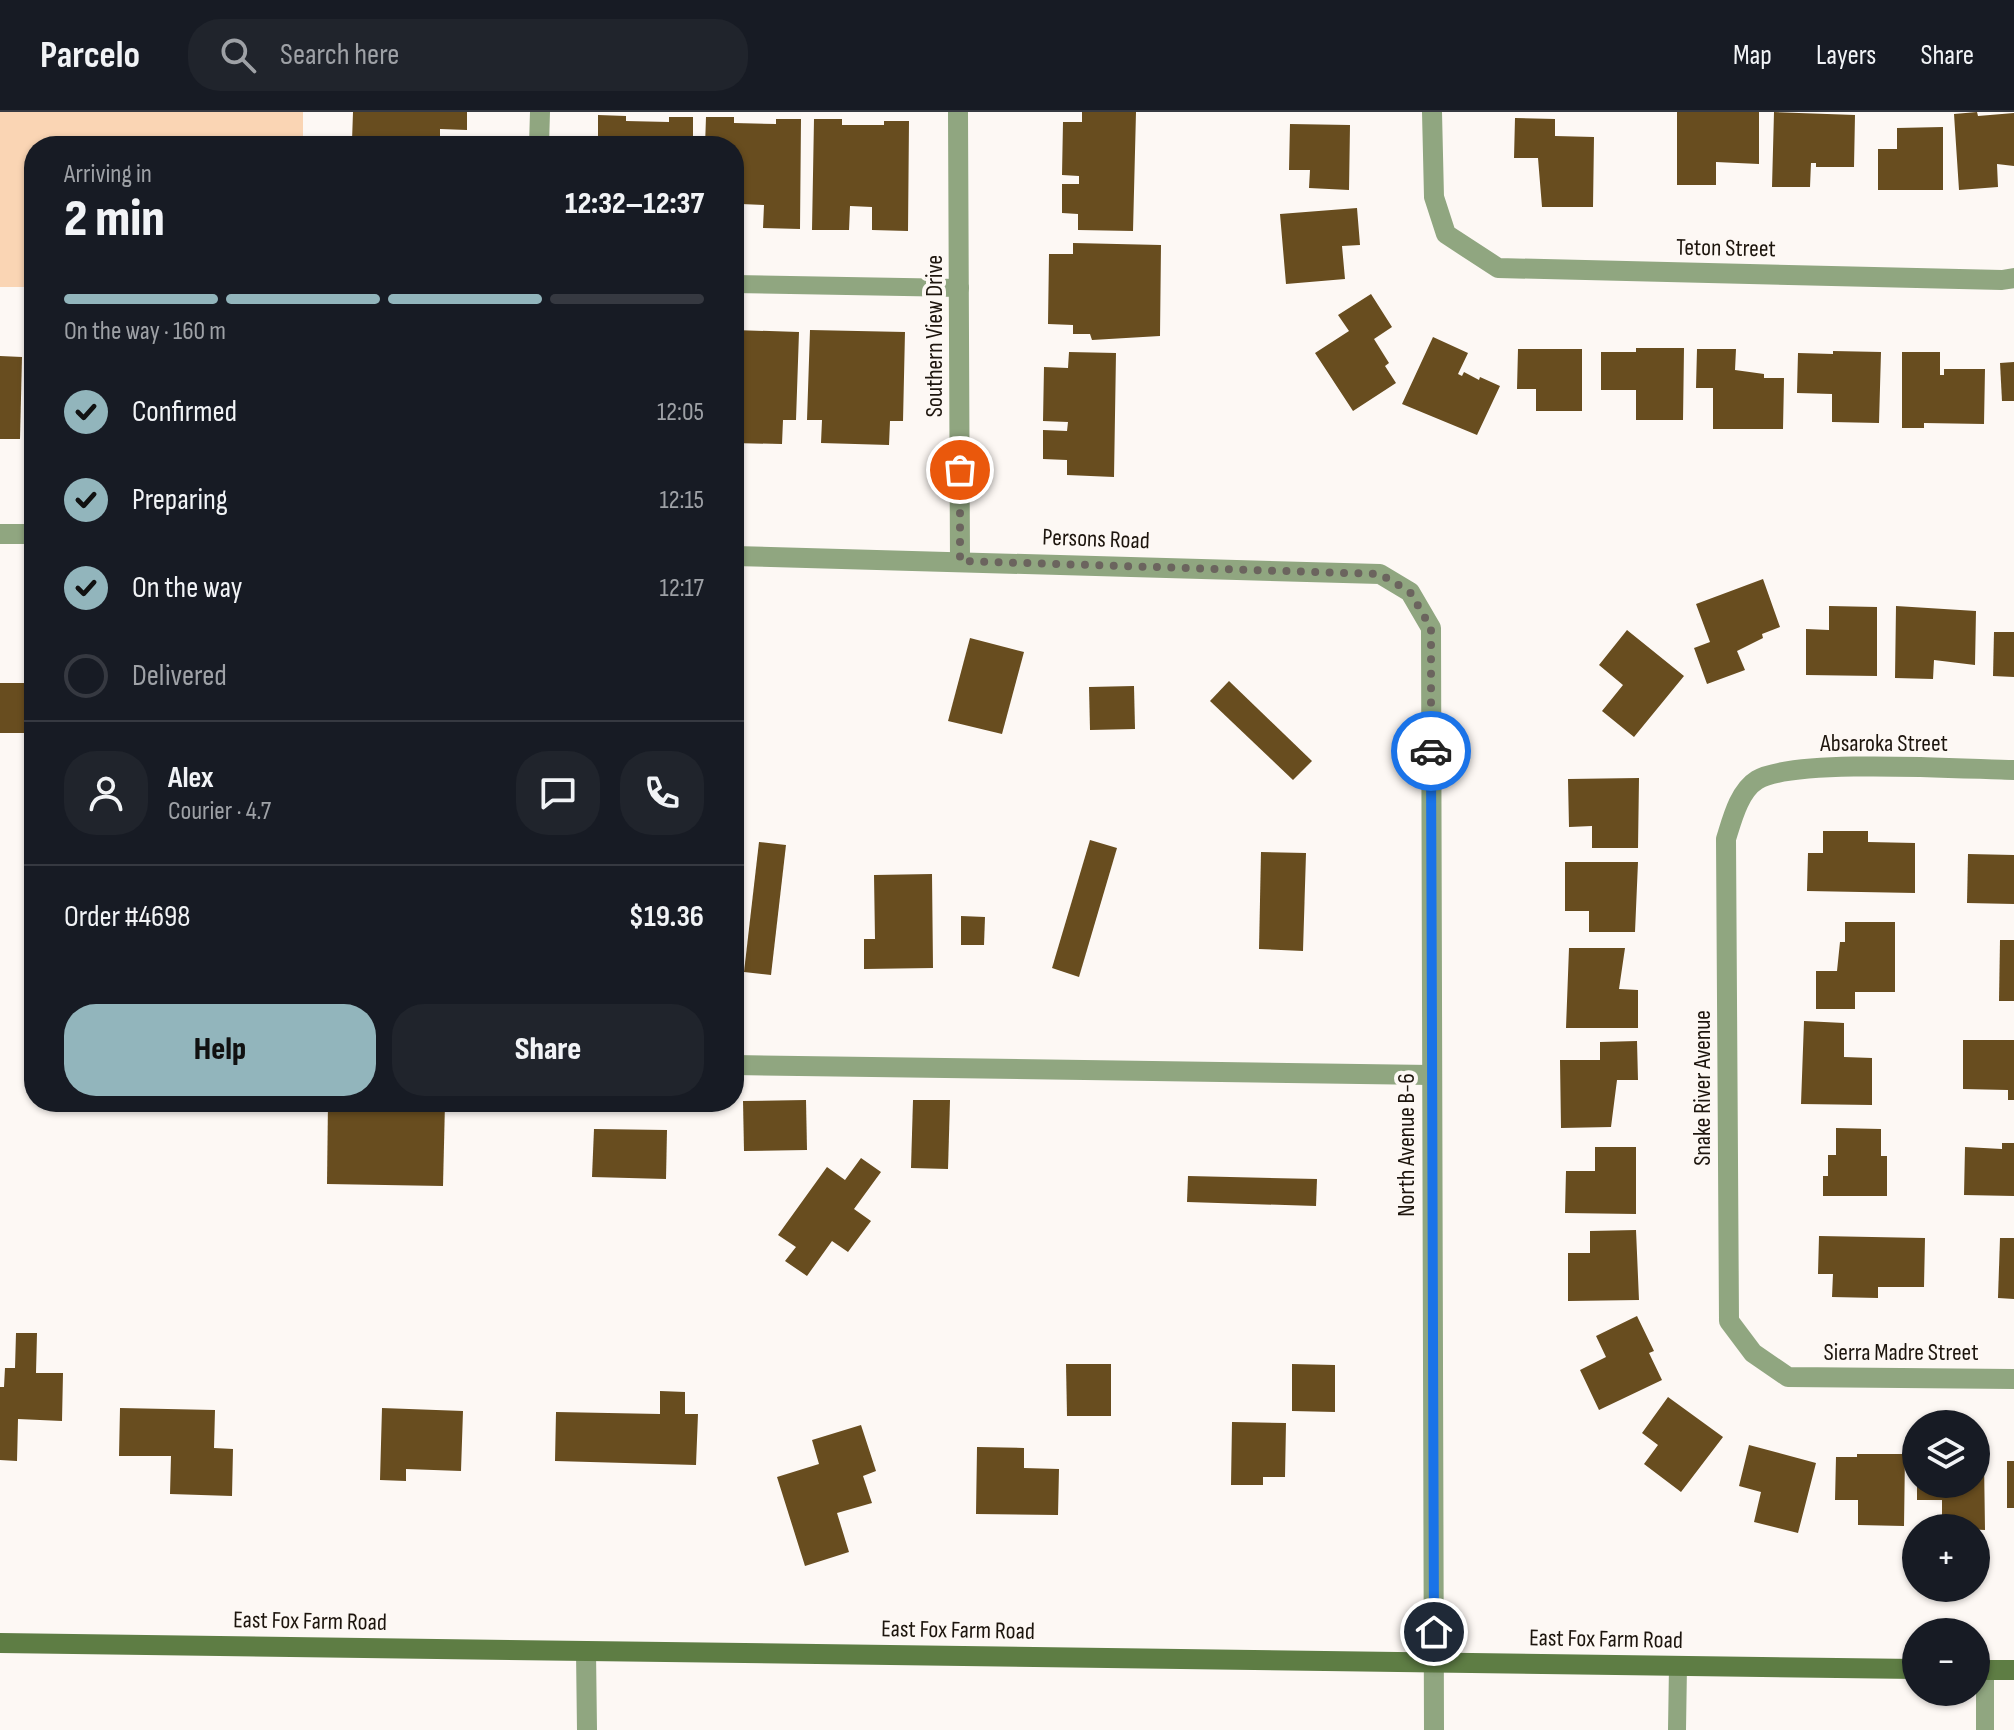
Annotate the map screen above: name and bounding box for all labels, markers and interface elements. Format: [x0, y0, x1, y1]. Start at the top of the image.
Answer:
search box [188, 19, 748, 91]
text: Parcelo [40, 33, 140, 78]
icon: search [216, 33, 260, 77]
text: Search here [280, 37, 399, 73]
text: Map [1733, 39, 1772, 72]
text: Layers [1816, 39, 1876, 72]
text: Share [1920, 39, 1974, 72]
text: Arriving in [64, 159, 152, 190]
text: 12:32–12:37 [565, 186, 704, 222]
text: 2 min [64, 188, 165, 251]
street label: Teton Street [1676, 233, 1776, 263]
street label: Southern View Drive [920, 255, 949, 417]
text: On the way · 160 m [64, 316, 226, 347]
icon: check [64, 390, 108, 434]
text: Confirmed [132, 394, 237, 430]
text: 12:05 [657, 397, 704, 428]
pin [926, 436, 994, 504]
icon: bag [938, 448, 982, 492]
icon: check [64, 478, 108, 522]
text: Preparing [132, 482, 228, 518]
text: 12:15 [659, 485, 704, 516]
street label: Persons Road [1042, 523, 1150, 555]
icon: check [64, 566, 108, 610]
text: On the way [132, 570, 242, 606]
text: 12:17 [660, 573, 704, 604]
text: Delivered [132, 658, 227, 694]
courier [1391, 711, 1471, 791]
icon: car [1409, 729, 1453, 773]
street label: Absaroka Street [1819, 729, 1948, 758]
button: person [64, 751, 148, 835]
button: chat [516, 751, 600, 835]
button: phone [620, 751, 704, 835]
text: Alex [168, 760, 214, 796]
text: Courier · 4.7 [168, 796, 271, 827]
text: Order #4698 [64, 899, 190, 935]
text: $19.36 [629, 899, 704, 935]
button: Help [64, 1004, 376, 1096]
button: Share [392, 1004, 704, 1096]
street label: Snake River Avenue [1688, 1010, 1717, 1166]
street label: North Avenue B-6 [1392, 1073, 1421, 1217]
street label: Sierra Madre Street [1824, 1338, 1978, 1367]
map controls [1902, 1410, 1990, 1706]
button: layers [1902, 1410, 1990, 1498]
button: + [1902, 1514, 1990, 1602]
pin [1400, 1598, 1468, 1666]
street label: East Fox Farm Road [233, 1605, 387, 1637]
icon: home [1412, 1610, 1456, 1654]
street label: East Fox Farm Road [881, 1614, 1035, 1646]
button: − [1902, 1618, 1990, 1706]
street label: East Fox Farm Road [1529, 1623, 1683, 1655]

